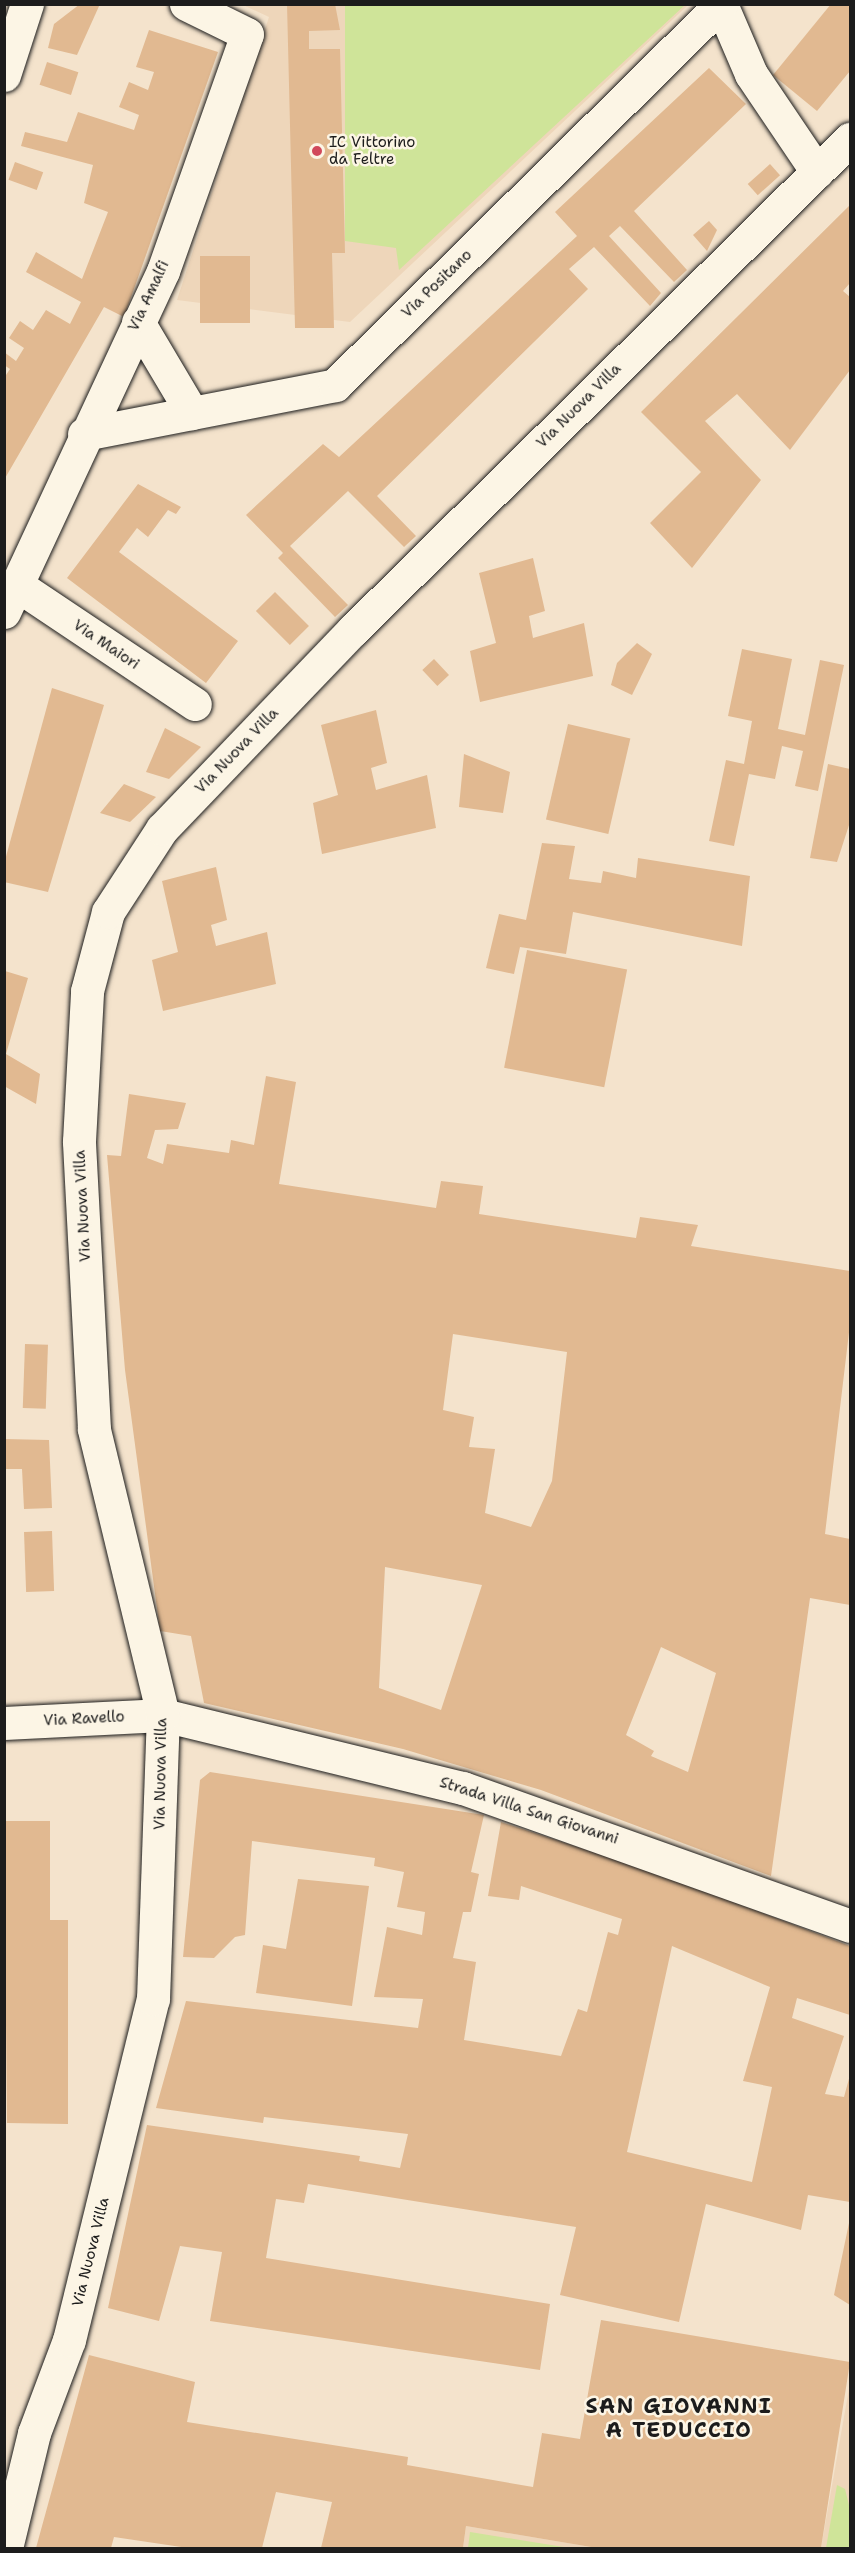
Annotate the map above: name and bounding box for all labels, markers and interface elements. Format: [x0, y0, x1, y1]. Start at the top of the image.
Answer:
place label: IC Vittorino da Feltre [329, 133, 415, 168]
marker: IC Vittorino da Feltre [310, 144, 324, 158]
street label: Via Positano [398, 246, 476, 322]
street label: Via Amalfi [125, 258, 173, 334]
street label: Via Nuova Villa [533, 360, 625, 452]
street label: Via Maiori [69, 616, 143, 674]
street label: Via Nuova Villa [192, 704, 282, 798]
street label: Via Nuova Villa [71, 1150, 95, 1262]
street label: Via Ravello [43, 1708, 125, 1730]
street label: Via Nuova Villa [151, 1718, 171, 1830]
street label: Strada Villa San Giovanni [437, 1774, 621, 1848]
street label: Via Nuova Villa [69, 2195, 113, 2309]
district label: SAN GIOVANNI A TEDUCCIO [586, 2393, 772, 2443]

